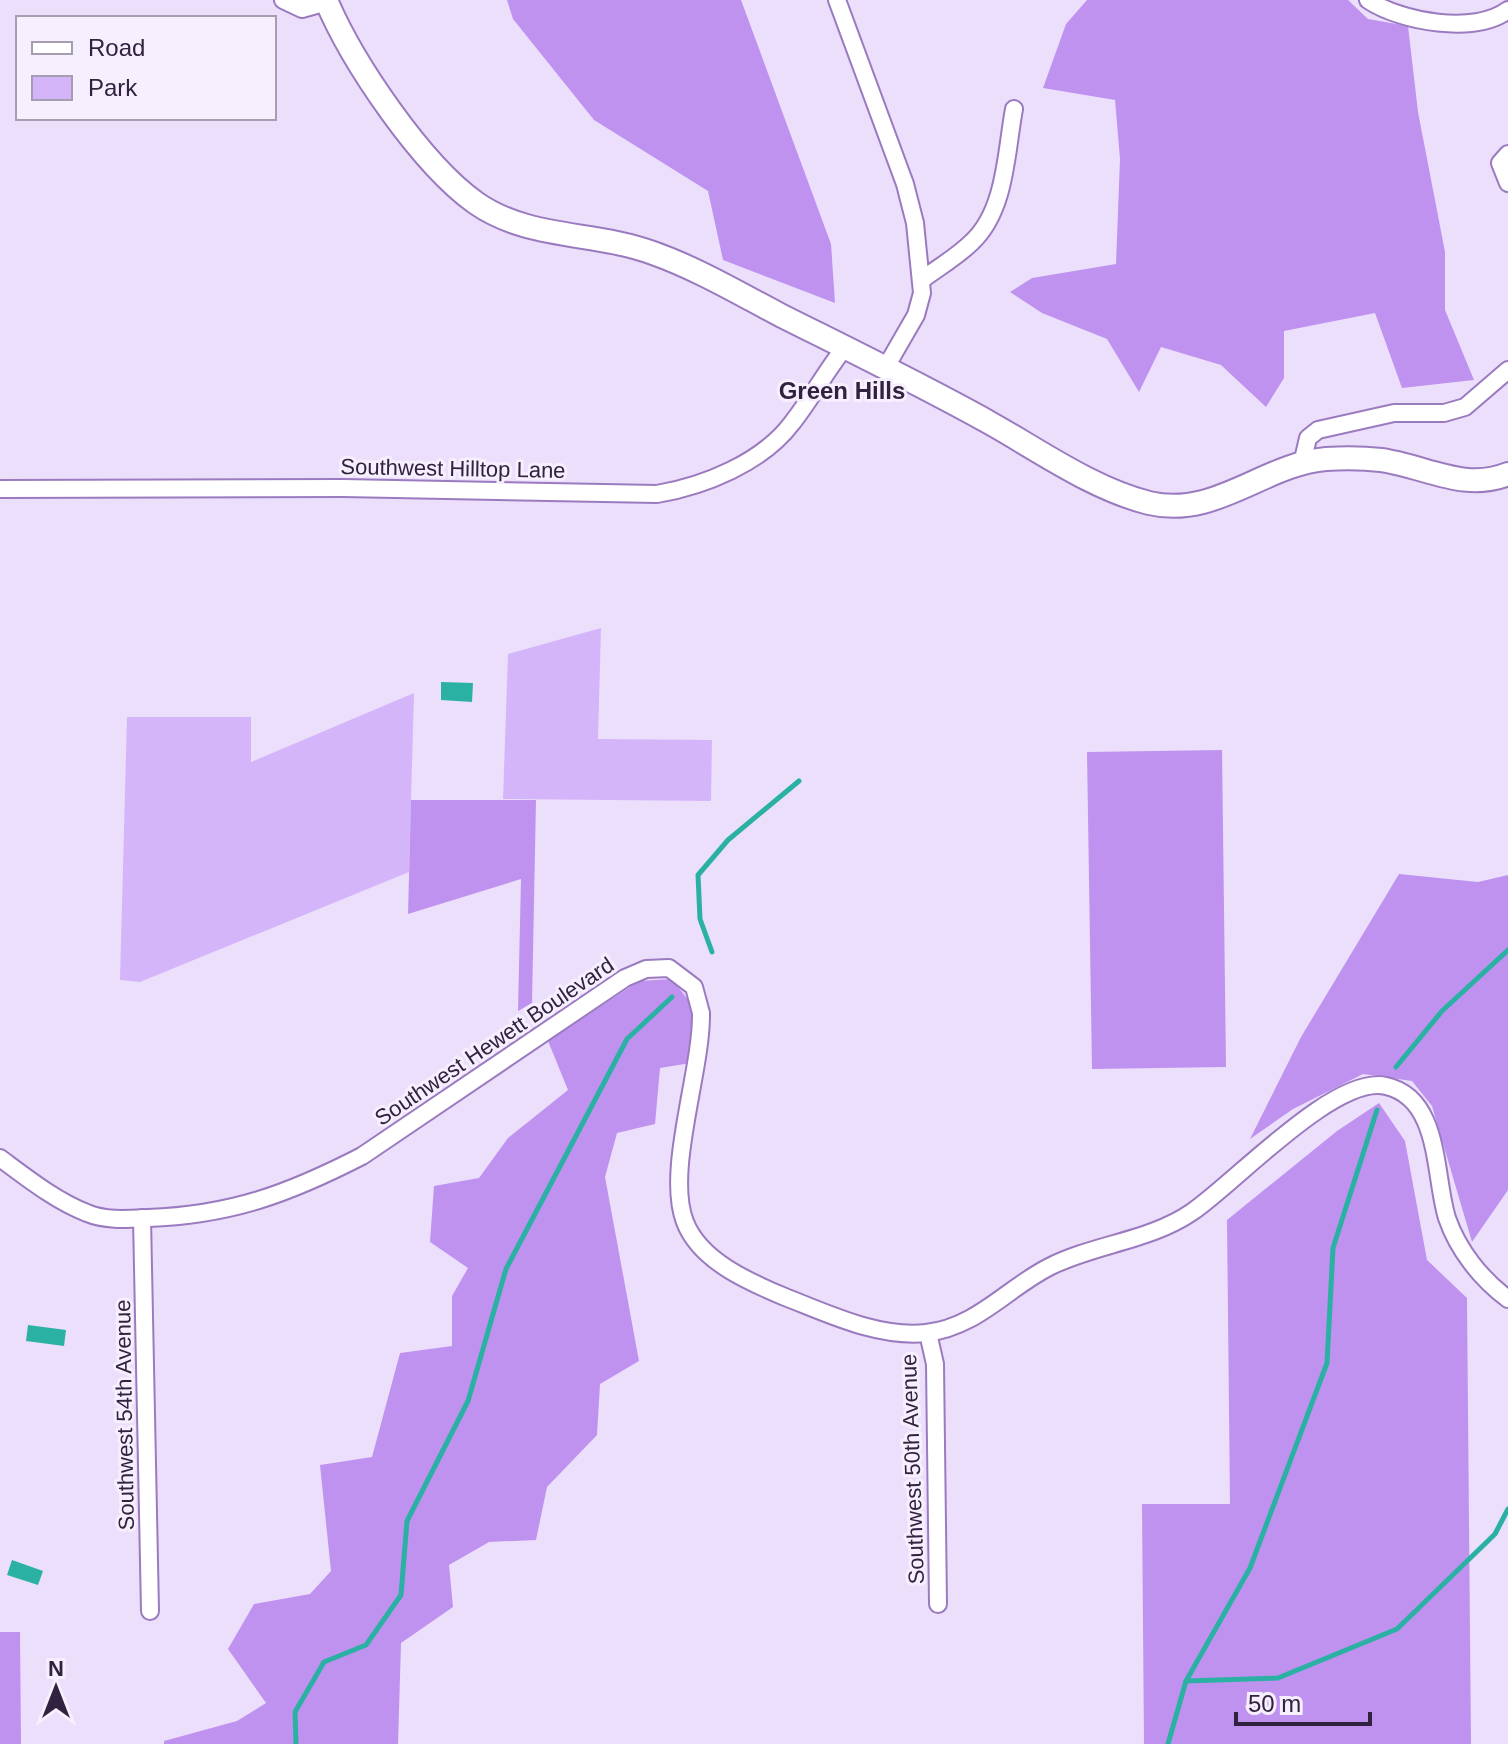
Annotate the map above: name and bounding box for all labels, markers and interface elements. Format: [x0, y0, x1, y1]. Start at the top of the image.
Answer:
legend [16, 16, 276, 120]
text: Road [88, 34, 145, 61]
text: Park [88, 74, 138, 101]
district label: Green Hills [779, 377, 905, 404]
street label: Southwest Hilltop Lane [340, 454, 566, 483]
street label: Southwest Hewett Boulevard [370, 952, 618, 1131]
street label: Southwest 54th Avenue [110, 1299, 139, 1531]
street label: Southwest 50th Avenue [896, 1353, 929, 1585]
north arrow [16, 1648, 96, 1728]
text: N [48, 1656, 64, 1681]
scale bar [1236, 1676, 1370, 1726]
text: 50 m [1248, 1690, 1301, 1717]

